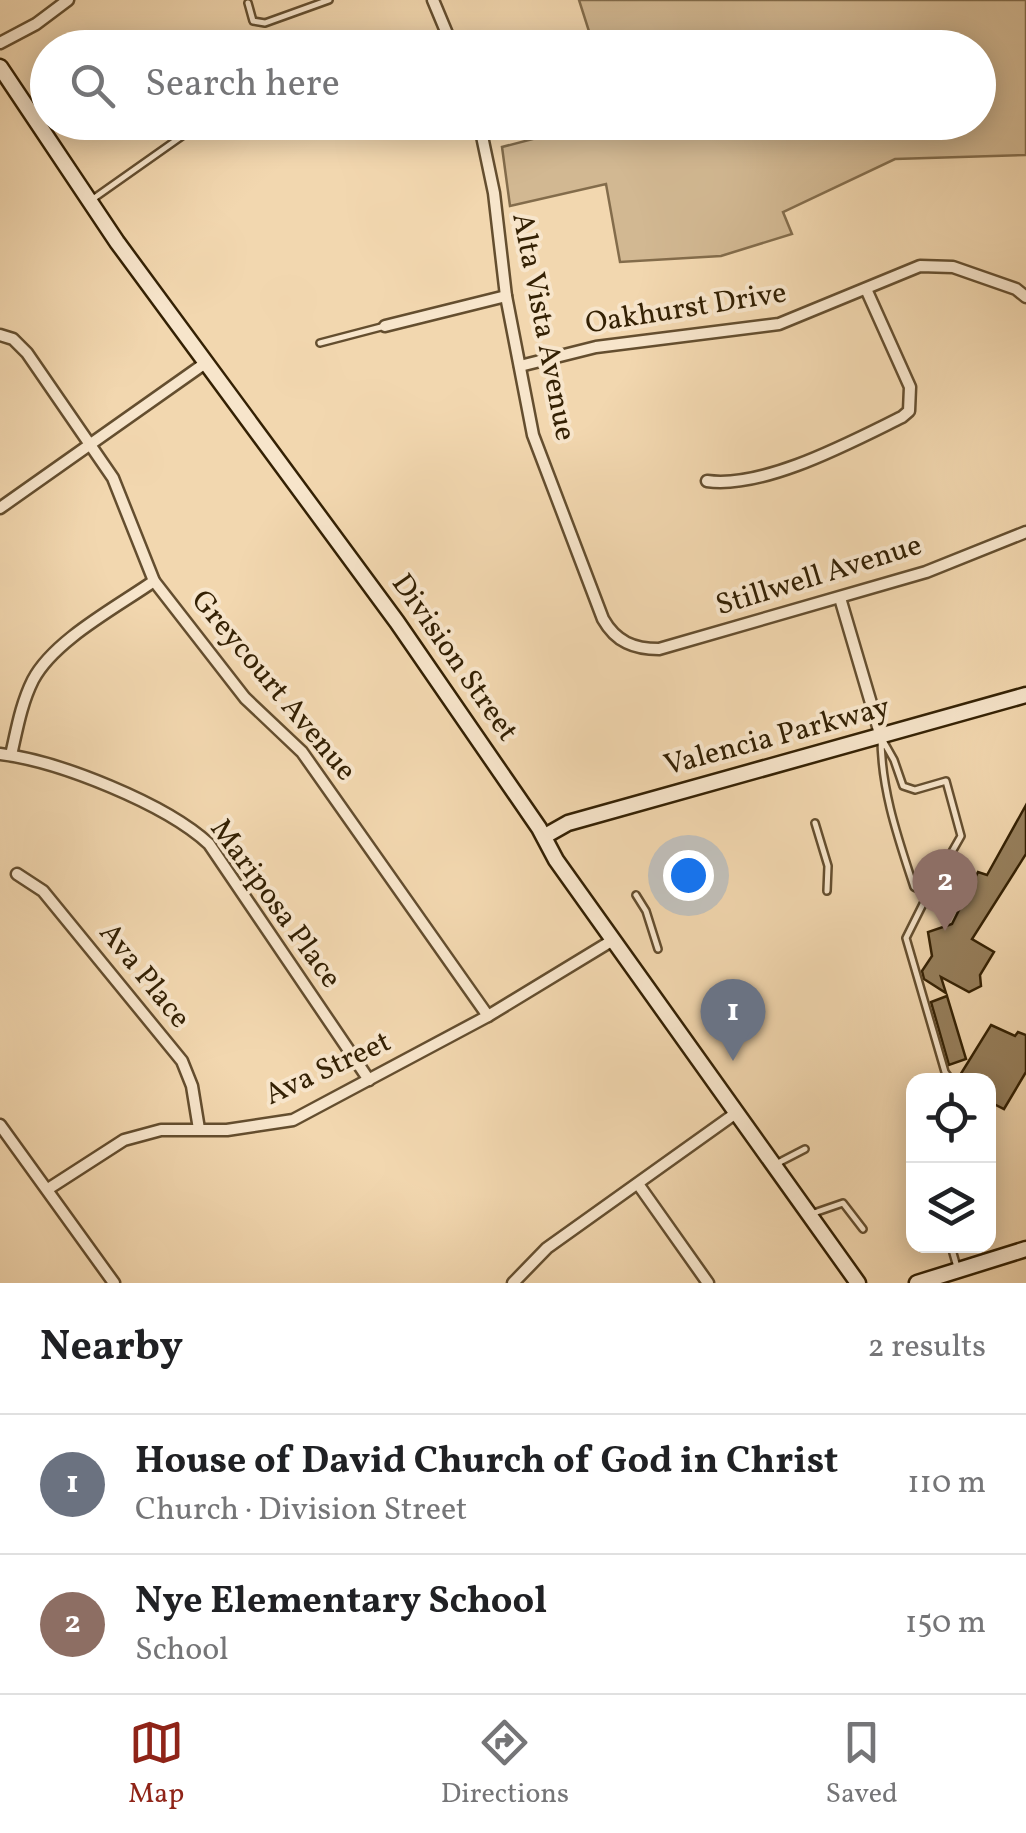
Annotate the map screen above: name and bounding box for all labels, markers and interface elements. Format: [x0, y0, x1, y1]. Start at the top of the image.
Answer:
search box [30, 30, 996, 140]
icon: search [65, 58, 120, 113]
text: Search here [145, 59, 340, 112]
street label: Alta Vista Avenue [500, 210, 586, 444]
street label: Oakhurst Drive [582, 272, 790, 346]
street label: Stillwell Avenue [711, 525, 927, 627]
street label: Division Street [381, 566, 527, 750]
street label: Greycourt Avenue [180, 581, 366, 791]
street label: Valencia Parkway [659, 687, 895, 787]
street label: Mariposa Place [199, 811, 351, 997]
pin: 2 [912, 848, 978, 931]
your location [663, 850, 714, 901]
street label: Ava Place [88, 914, 200, 1038]
pin: 1 [700, 978, 766, 1061]
street label: Ava Street [258, 1021, 398, 1117]
map controls [906, 1073, 996, 1253]
button: locate [906, 1073, 996, 1163]
button: layers [906, 1163, 996, 1253]
text: Nearby [40, 1319, 183, 1378]
text: 2 results [868, 1326, 986, 1370]
text: House of David Church of God in Christ [135, 1436, 838, 1489]
text: 1 [66, 1462, 79, 1506]
text: 110 m [907, 1462, 986, 1506]
text: Church · Division Street [135, 1489, 467, 1533]
text: Nye Elementary School [135, 1576, 547, 1629]
text: 2 [64, 1602, 81, 1646]
text: 150 m [905, 1602, 986, 1646]
text: School [135, 1629, 229, 1673]
tab: Map [128, 1715, 184, 1814]
tab: Directions [441, 1715, 569, 1814]
tab: Saved [826, 1715, 898, 1814]

